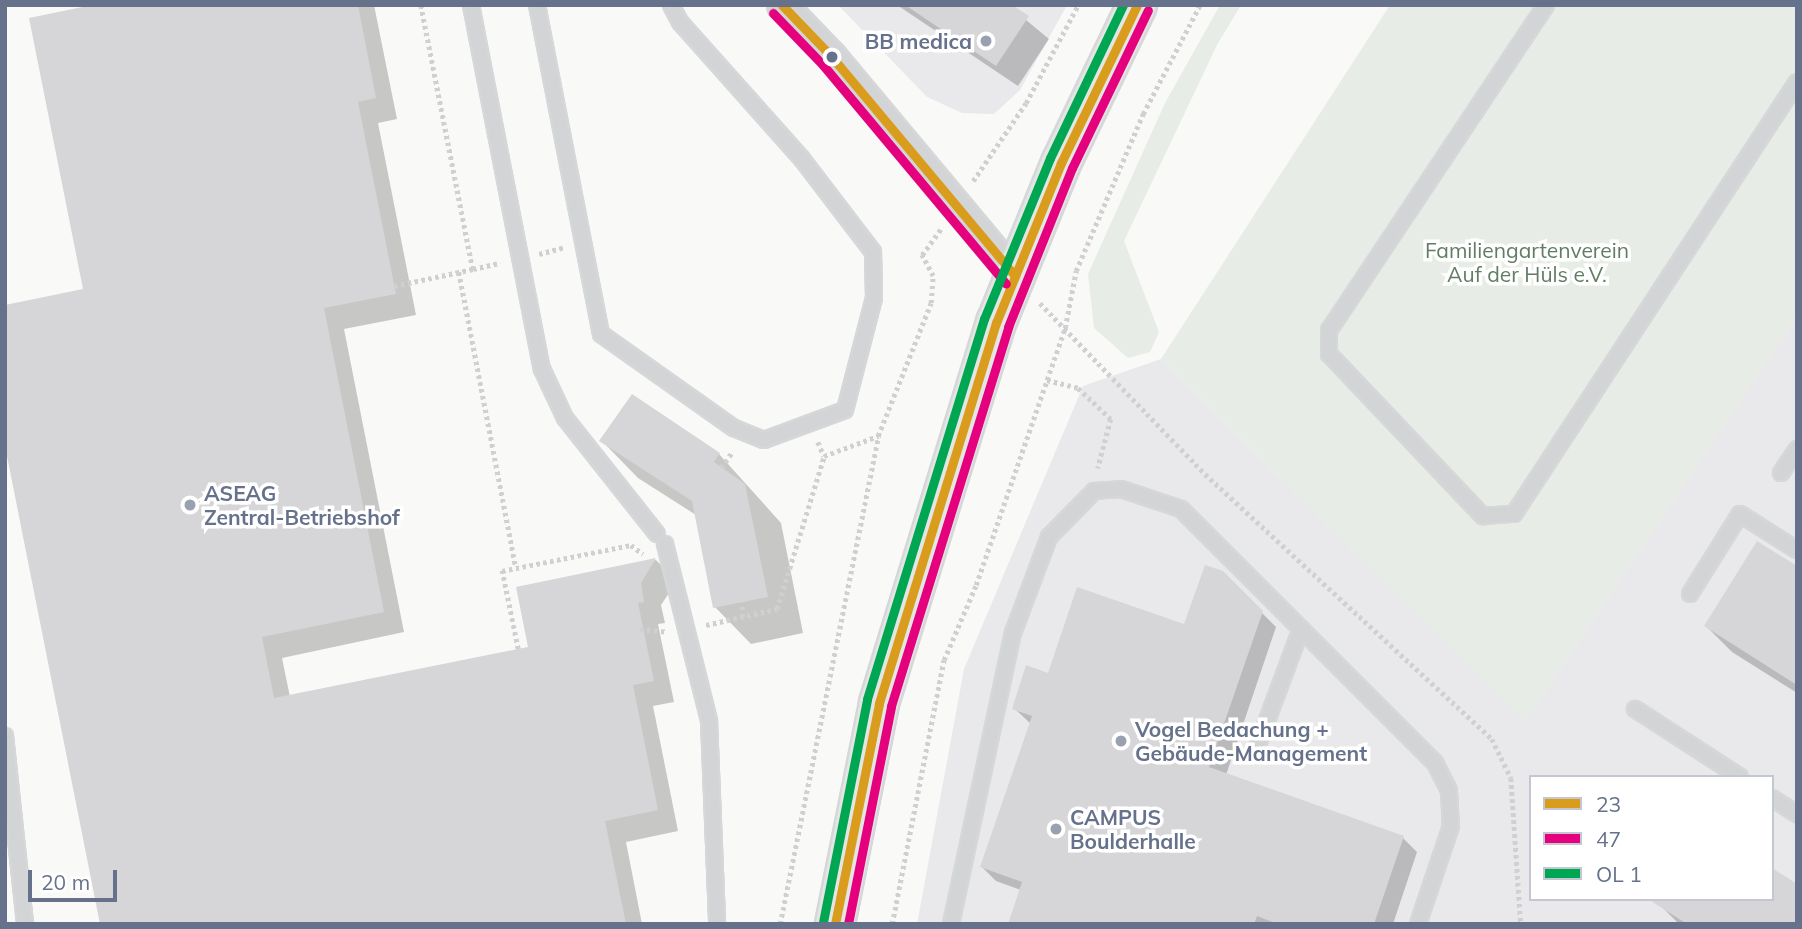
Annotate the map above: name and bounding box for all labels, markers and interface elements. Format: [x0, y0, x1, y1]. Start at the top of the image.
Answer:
place label: BB medica [865, 28, 972, 54]
marker: BB medica [978, 33, 994, 49]
unlabelled marker [825, 50, 839, 64]
park label: Familiengartenverein Auf der Hüls e.V. [1425, 237, 1629, 287]
place label: ASEAG Zentral-Betriebshof [204, 480, 400, 530]
marker: ASEAG Zentral-Betriebshof [182, 497, 198, 513]
place label: Vogel Bedachung + Gebäude-Management [1135, 716, 1367, 766]
marker: Vogel Bedachung + Gebäude-Management [1113, 733, 1129, 749]
legend [1529, 775, 1774, 901]
text: 23 [1596, 791, 1621, 817]
place label: CAMPUS Boulderhalle [1070, 804, 1196, 854]
marker: CAMPUS Boulderhalle [1048, 821, 1064, 837]
text: 47 [1596, 826, 1621, 852]
scale bar [32, 856, 121, 900]
text: OL 1 [1596, 861, 1642, 887]
text: 20 m [41, 869, 90, 895]

